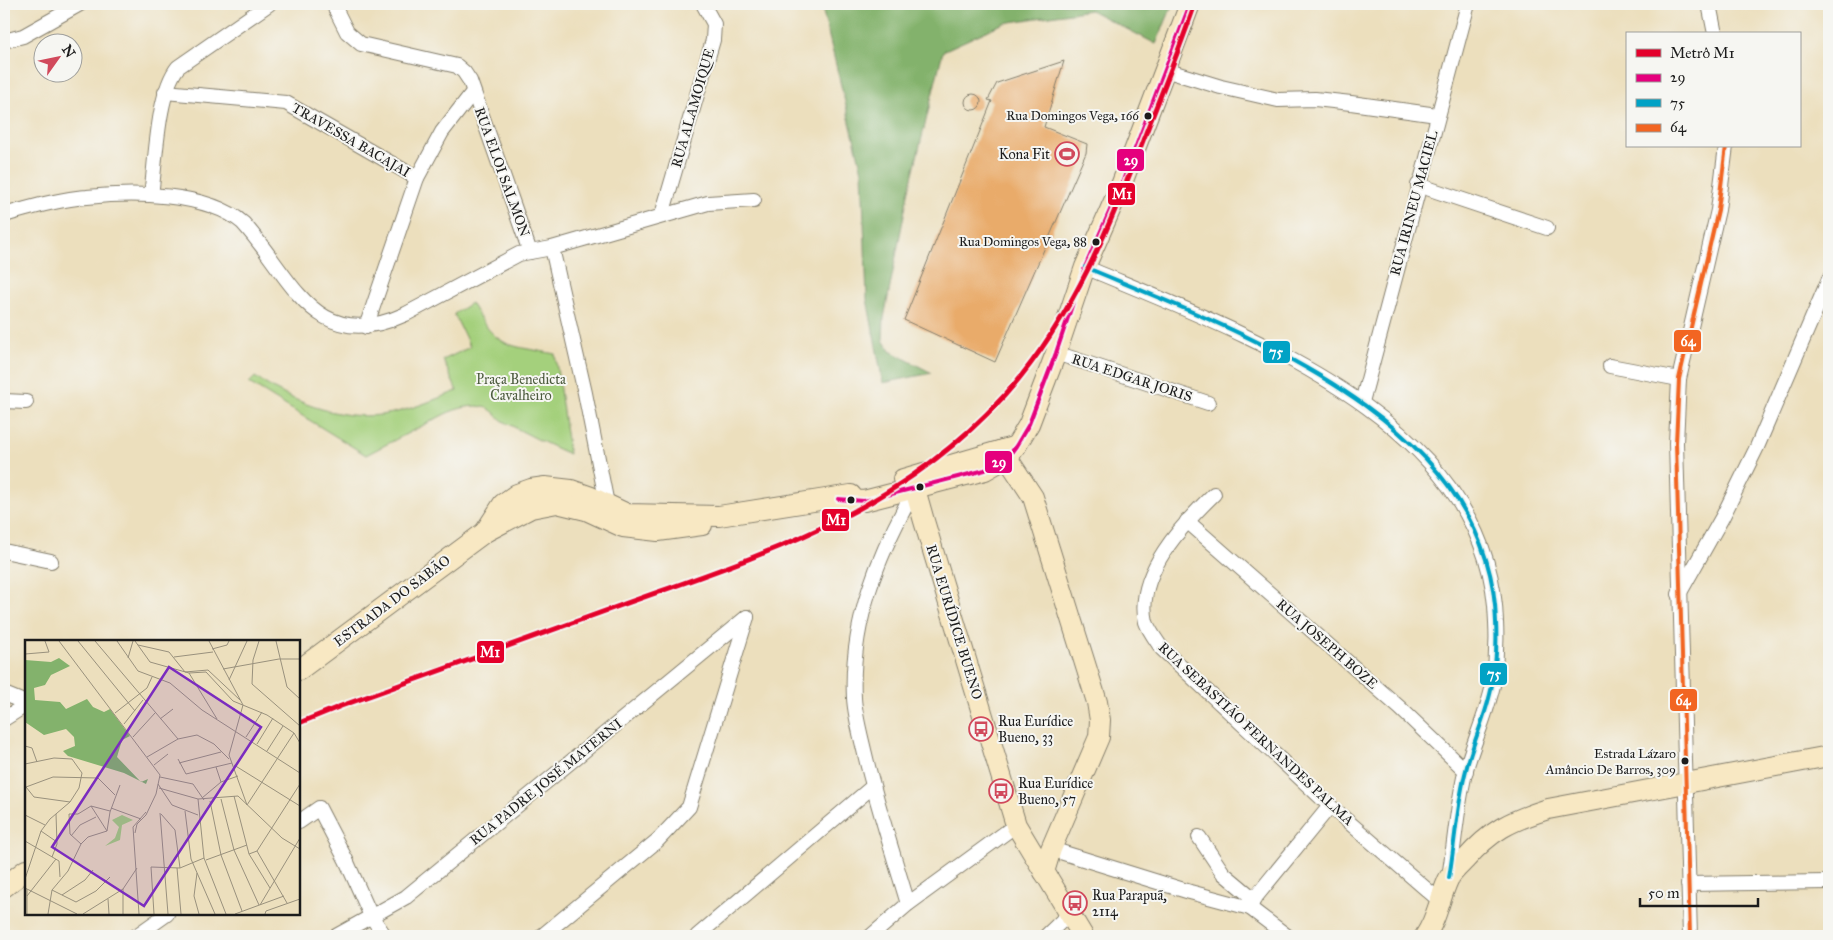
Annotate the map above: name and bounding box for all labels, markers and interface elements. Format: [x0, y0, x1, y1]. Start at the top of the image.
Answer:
north arrow [32, 32, 82, 82]
legend [1626, 32, 1800, 148]
text: N [58, 42, 79, 61]
text: Metrô M1 [1670, 44, 1735, 62]
street label: RUA ALAMOIQUE [668, 46, 718, 170]
text: 29 [1670, 68, 1685, 86]
text: 75 [1670, 94, 1685, 112]
street label: TRAVESSA BACAJAI [288, 99, 413, 182]
street label: RUA ELOI SALMON [471, 105, 533, 239]
place label: Rua Domingos Vega, 166 [1006, 108, 1139, 124]
marker: Rua Domingos Vega, 166 [1143, 111, 1153, 121]
text: 64 [1670, 118, 1687, 136]
street label: RUA IRINEU MACIEL [1386, 128, 1442, 277]
sports icon: Kona Fit [1054, 141, 1080, 167]
place label: Kona Fit [999, 146, 1050, 163]
line badge: 29 [1116, 148, 1145, 172]
text: 29 [1124, 152, 1138, 170]
line badge: M1 [1107, 182, 1136, 206]
text: M1 [1112, 186, 1132, 203]
place label: Rua Domingos Vega, 88 [959, 234, 1087, 250]
marker: Rua Domingos Vega, 88 [1091, 237, 1101, 247]
line badge: 64 [1673, 329, 1702, 353]
text: 64 [1681, 333, 1697, 351]
line badge: 75 [1262, 340, 1291, 364]
text: 75 [1269, 344, 1283, 361]
street label: RUA EDGAR JORIS [1069, 350, 1194, 406]
park label: Praça Benedicta Cavalheiro [476, 371, 566, 404]
line badge: 29 [984, 450, 1013, 474]
text: 29 [992, 454, 1006, 472]
unlabelled marker [915, 482, 925, 492]
unlabelled marker [846, 495, 856, 505]
line badge: M1 [821, 508, 850, 532]
text: M1 [826, 512, 846, 529]
street label: RUA EURÍDICE BUENO [922, 542, 988, 702]
street label: ESTRADA DO SABÃO [330, 551, 454, 650]
street label: RUA JOSEPH BOZE [1272, 595, 1381, 693]
street label: RUA SEBASTIÃO FERNANDES PALMA [1155, 638, 1358, 830]
inset map [25, 640, 300, 915]
line badge: M1 [476, 640, 505, 664]
text: M1 [480, 644, 500, 661]
line badge: 75 [1479, 662, 1508, 686]
text: 75 [1487, 666, 1501, 683]
line badge: 64 [1669, 688, 1698, 712]
text: 64 [1676, 692, 1692, 710]
place label: Rua Eurídice Bueno, 33 [998, 713, 1073, 746]
street label: RUA PADRE JOSÉ MATERNI [465, 714, 626, 850]
bus stop icon: Rua Eurídice Bueno, 33 [968, 716, 994, 742]
place label: Estrada Lázaro Amâncio De Barros, 309 [1545, 746, 1676, 778]
marker: Estrada Lázaro Amâncio De Barros, 309 [1680, 756, 1690, 766]
place label: Rua Eurídice Bueno, 57 [1018, 775, 1093, 808]
bus stop icon: Rua Eurídice Bueno, 57 [988, 778, 1014, 804]
scale bar [1640, 875, 1758, 907]
text: 50 m [1648, 884, 1680, 902]
place label: Rua Parapuã, 2114 [1092, 887, 1167, 920]
bus stop icon: Rua Parapuã, 2114 [1062, 890, 1088, 916]

